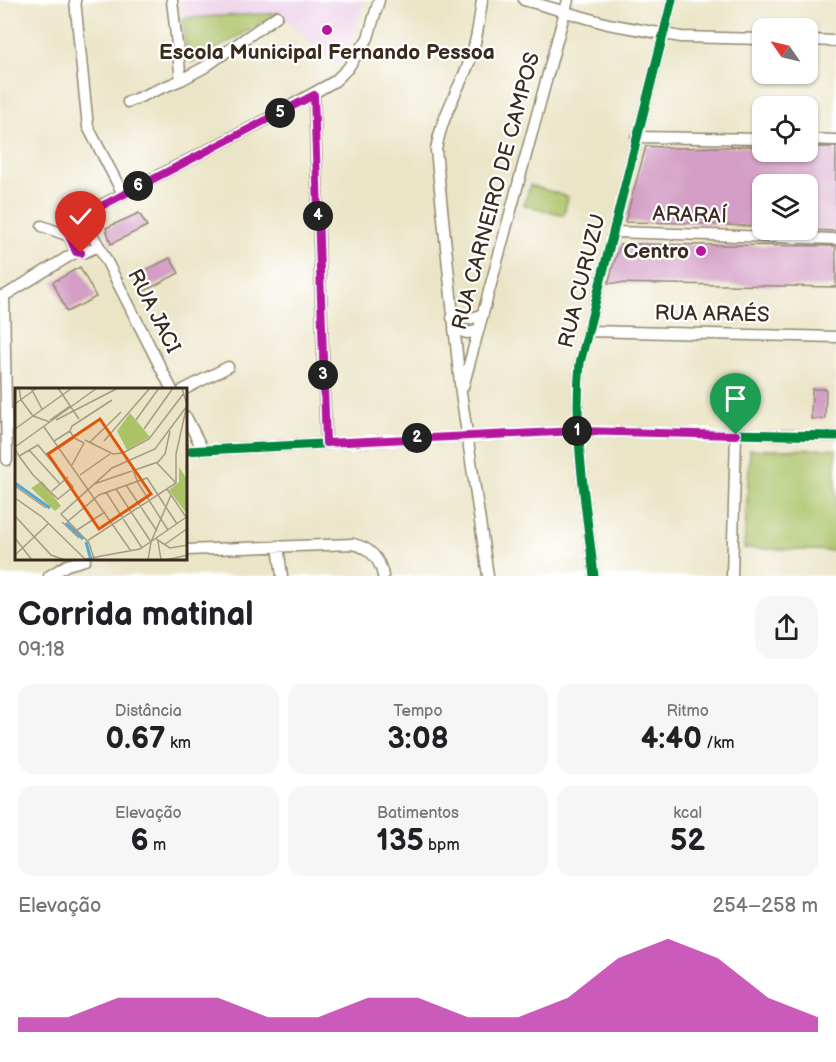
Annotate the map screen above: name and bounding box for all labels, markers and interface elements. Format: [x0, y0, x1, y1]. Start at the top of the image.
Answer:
north arrow [752, 18, 818, 84]
map controls [752, 18, 818, 240]
marker: Escola Municipal Fernando Pessoa [320, 23, 334, 37]
place label: Escola Municipal Fernando Pessoa [159, 40, 495, 65]
street label: RUA CARNEIRO DE CAMPOS [447, 50, 545, 332]
button: locate [752, 96, 818, 162]
pin: 5 [265, 98, 295, 128]
text: 5 [275, 103, 285, 122]
pin: 6 [123, 171, 153, 201]
button: layers [752, 174, 818, 240]
text: 6 [133, 176, 143, 195]
pin [55, 191, 106, 253]
icon: check [64, 200, 97, 233]
pin: 4 [303, 201, 333, 231]
street label: ARARAÍ [652, 201, 728, 229]
text: 4 [313, 206, 323, 225]
street label: RUA CURUZU [553, 211, 611, 351]
place label: Centro [623, 239, 689, 264]
marker: Centro [694, 244, 708, 258]
street label: RUA JACI [122, 265, 186, 357]
street label: RUA ARAÉS [654, 300, 770, 328]
pin: 3 [308, 360, 338, 390]
text: 3 [318, 365, 328, 384]
pin [710, 373, 761, 435]
icon: arrive [719, 382, 752, 415]
inset map [15, 388, 188, 561]
pin: 1 [562, 416, 592, 446]
text: 1 [574, 421, 580, 440]
pin: 2 [402, 423, 432, 453]
text: 2 [412, 428, 422, 447]
text: Corrida matinal [18, 595, 254, 635]
button: share [755, 596, 818, 659]
text: 09:18 [18, 638, 65, 662]
text: Distância [115, 702, 182, 721]
text: Tempo [393, 702, 443, 721]
text: Ritmo [666, 702, 709, 721]
text: 0.67 [106, 721, 166, 757]
text: 3:08 [387, 721, 449, 757]
text: 4:40 [641, 721, 702, 757]
text: km [166, 734, 191, 753]
text: /km [702, 734, 735, 753]
text: Elevação [115, 804, 182, 823]
text: Batimentos [377, 804, 459, 823]
text: kcal [673, 804, 702, 823]
text: 6 [130, 823, 149, 859]
text: 135 [376, 823, 424, 859]
text: 52 [670, 823, 705, 859]
text: m [149, 836, 166, 855]
text: bpm [424, 836, 460, 855]
text: Elevação [18, 894, 101, 918]
text: 254–258 m [713, 894, 818, 918]

